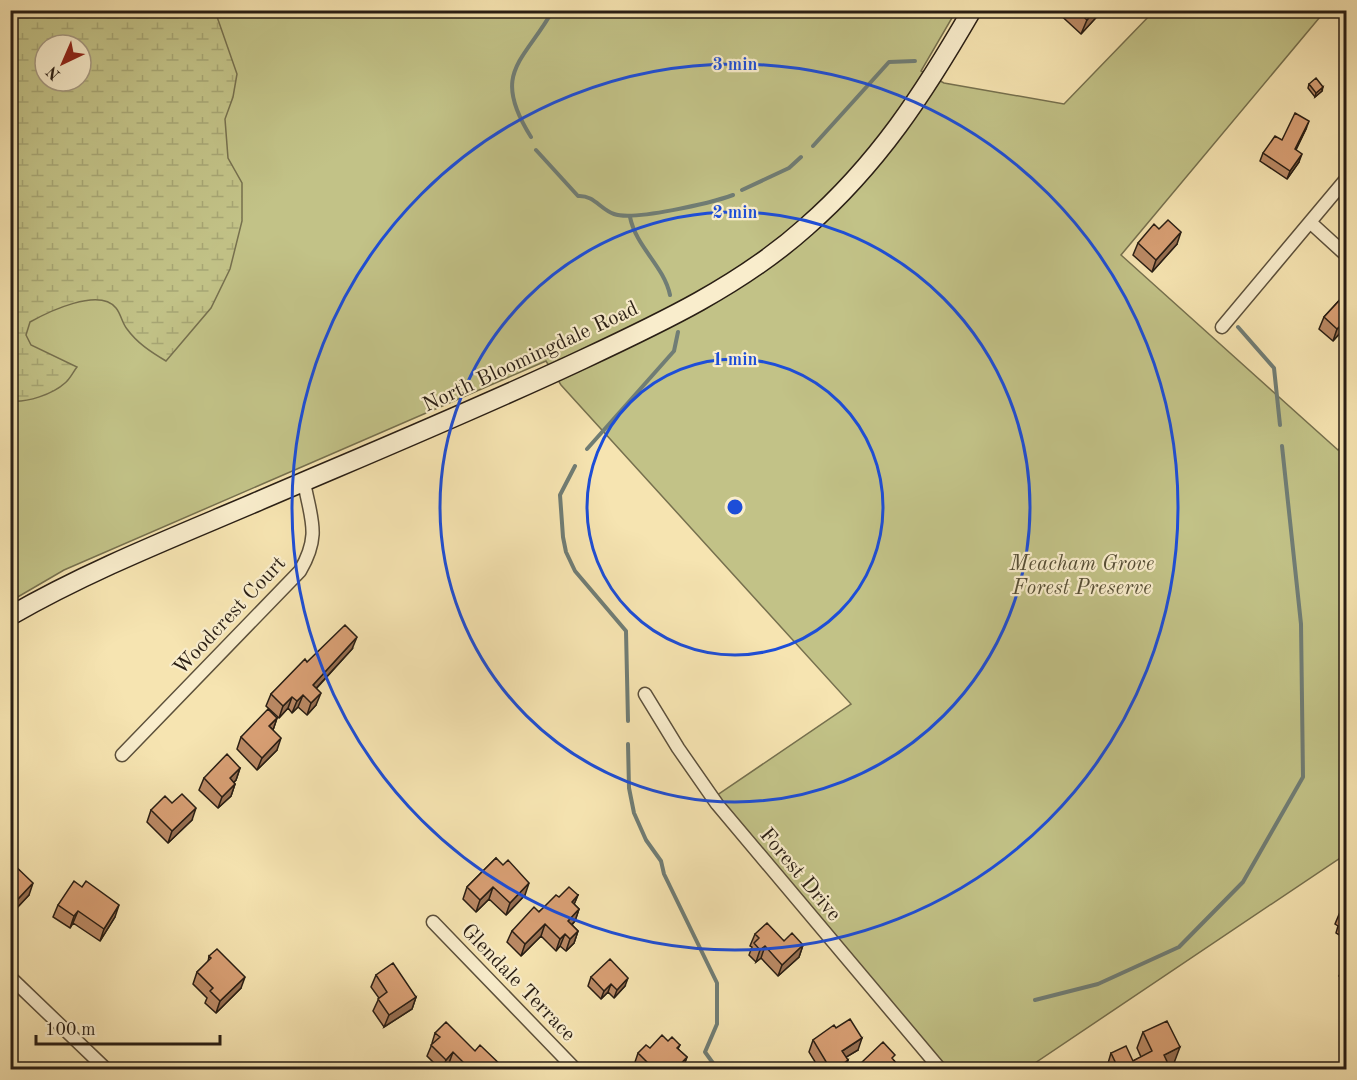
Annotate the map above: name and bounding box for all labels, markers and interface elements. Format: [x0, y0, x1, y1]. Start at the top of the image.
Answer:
north arrow [33, 33, 93, 93]
text: 3 min [712, 56, 758, 74]
text: N [43, 62, 64, 82]
text: 2 min [712, 204, 758, 222]
street label: North Bloomingdale Road [420, 298, 642, 417]
text: 1 min [712, 351, 758, 369]
centre of rings [725, 497, 745, 517]
street label: Woodcrest Court [170, 553, 290, 679]
park label: Meacham Grove Forest Preserve [1009, 554, 1154, 599]
street label: Forest Drive [755, 824, 845, 925]
street label: Glendale Terrace [457, 920, 579, 1046]
scale bar [36, 1008, 220, 1046]
text: 100 m [45, 1021, 96, 1039]

